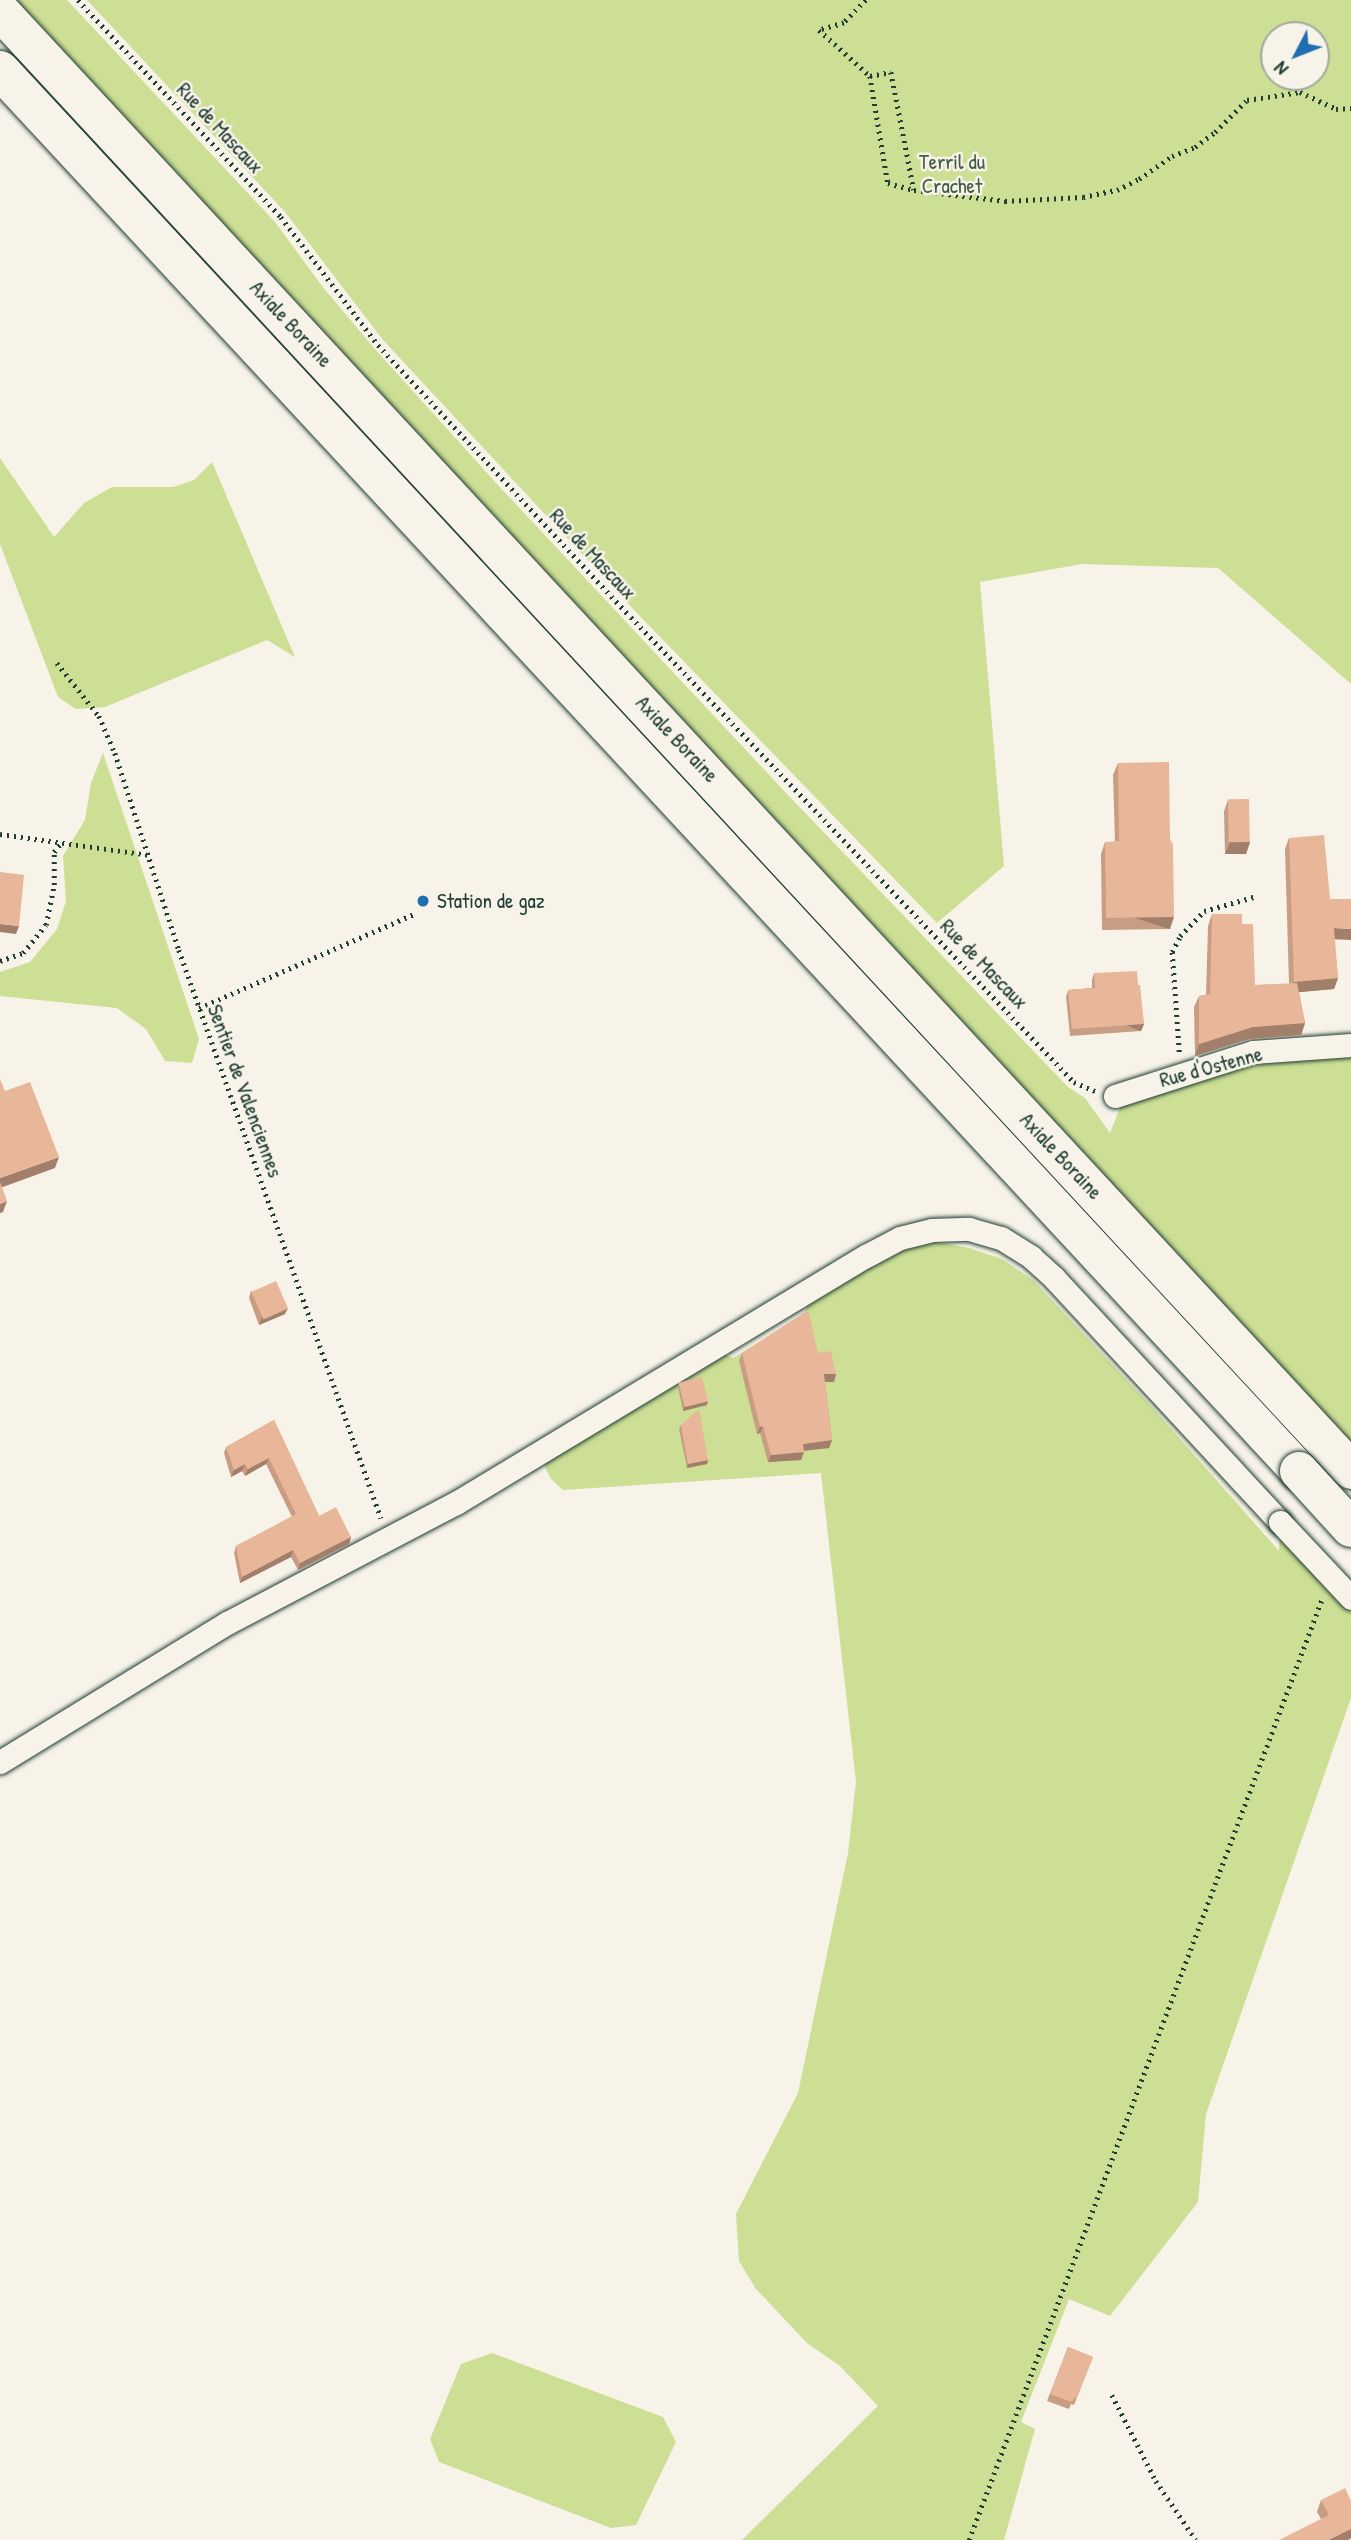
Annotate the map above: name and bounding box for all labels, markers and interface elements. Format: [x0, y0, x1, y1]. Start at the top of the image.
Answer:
north arrow [1260, 21, 1330, 91]
text: N [1268, 56, 1294, 81]
street label: Rue de Mascaux [171, 77, 269, 179]
park label: Terril du Crachet [919, 149, 985, 199]
street label: Axiale Boraine [244, 275, 338, 373]
street label: Rue de Mascaux [544, 503, 642, 605]
street label: Axiale Boraine [630, 690, 724, 788]
place label: Station de gaz [437, 888, 545, 914]
marker: Station de gaz [415, 893, 431, 909]
street label: Rue de Mascaux [935, 914, 1033, 1014]
street label: Sentier de Valenciennes [202, 1001, 288, 1181]
street label: Rue d'Ostenne [1157, 1041, 1265, 1093]
street label: Axiale Boraine [1014, 1107, 1108, 1205]

